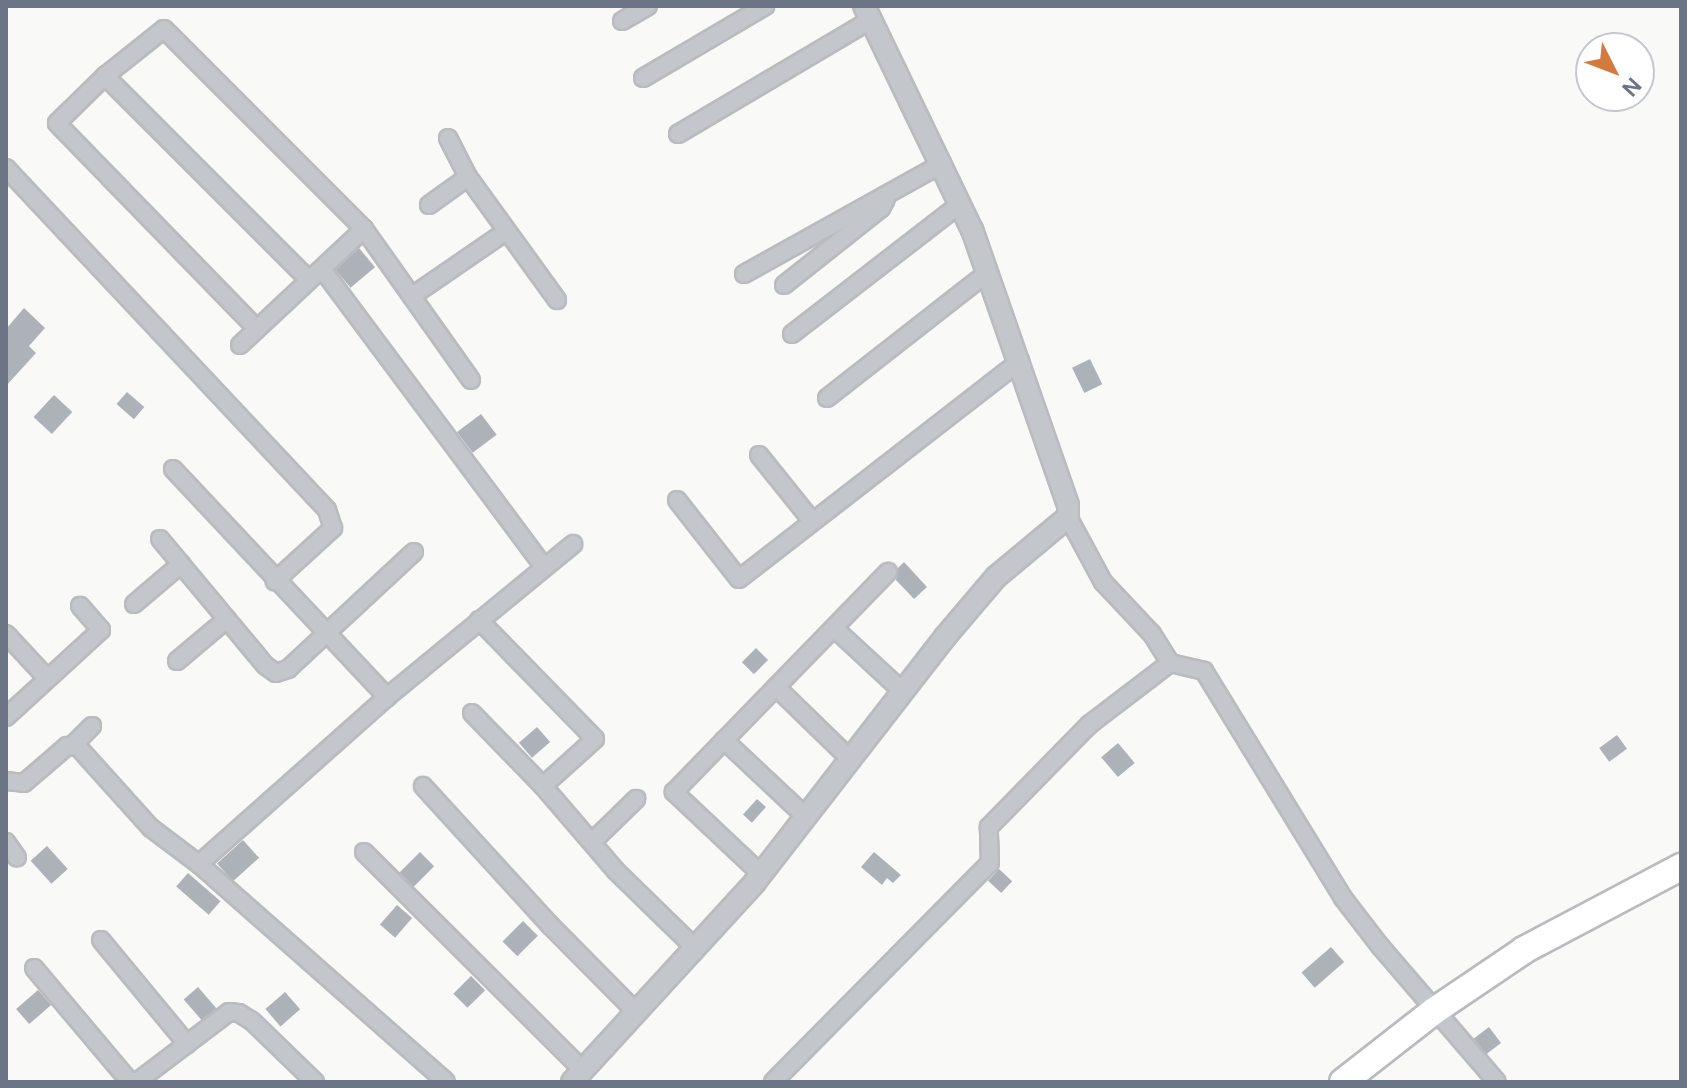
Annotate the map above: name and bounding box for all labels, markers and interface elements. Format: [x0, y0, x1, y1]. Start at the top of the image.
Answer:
north arrow [1575, 32, 1655, 112]
text: N [1616, 71, 1648, 103]

